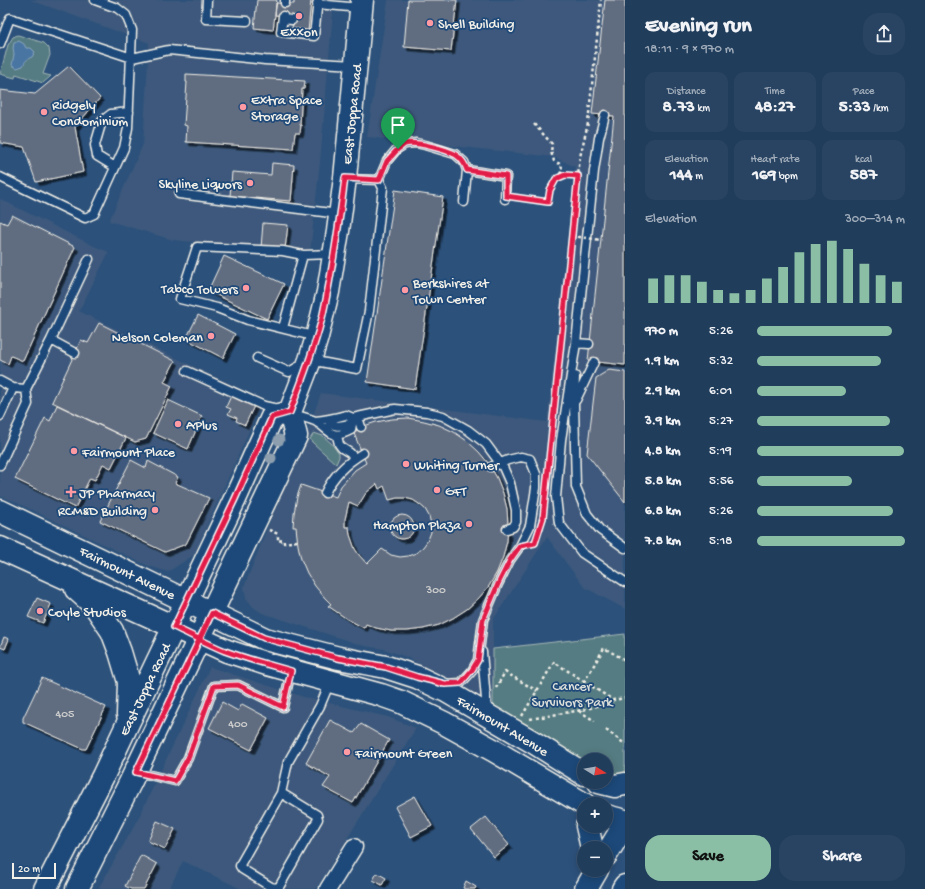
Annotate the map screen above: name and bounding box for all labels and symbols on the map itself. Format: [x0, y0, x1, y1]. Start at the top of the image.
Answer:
marker: Exxon [294, 11, 304, 21]
place label: Shell Building [438, 17, 514, 34]
marker: Shell Building [425, 18, 435, 28]
place label: Exxon [280, 25, 318, 42]
street label: East Joppa Road [340, 61, 367, 165]
place label: Extra Space Storage [251, 93, 323, 126]
place label: Ridgely Condominium [52, 98, 128, 131]
marker: Extra Space Storage [238, 102, 248, 112]
marker: Ridgely Condominium [39, 107, 49, 117]
pin [381, 108, 415, 149]
place label: Skyline Liquors [159, 177, 243, 194]
marker: Skyline Liquors [245, 178, 255, 188]
place label: Berkshires at Town Center [412, 276, 490, 309]
place label: Tabco Towers [160, 282, 239, 299]
marker: Tabco Towers [241, 283, 251, 293]
marker: Berkshires at Town Center [400, 285, 410, 295]
place label: Nelson Coleman [112, 330, 203, 347]
marker: Nelson Coleman [206, 331, 216, 341]
place label: APlus [186, 418, 218, 435]
marker: APlus [173, 419, 183, 429]
place label: Fairmount Place [81, 445, 176, 462]
marker: Fairmount Place [69, 446, 79, 456]
place label: Whiting Turner [414, 458, 500, 475]
marker: Whiting Turner [401, 459, 411, 469]
place label: GFT [445, 484, 467, 501]
marker: GFT [432, 485, 442, 495]
place label: JP Pharmacy [79, 486, 155, 503]
marker: JP Pharmacy [66, 487, 76, 497]
place label: RCM&D Building [58, 504, 147, 521]
marker: RCM&D Building [150, 505, 160, 515]
place label: Hampton Plaza [373, 518, 462, 535]
marker: Hampton Plaza [464, 519, 474, 529]
street label: Fairmount Avenue [75, 543, 178, 605]
house number: 300 [425, 584, 446, 598]
place label: Coyle Studios [48, 605, 127, 622]
marker: Coyle Studios [35, 606, 45, 616]
street label: East Joppa Road [117, 639, 177, 739]
park label: Cancer Survivors Park [532, 679, 614, 712]
street label: Fairmount Avenue [452, 692, 552, 762]
house number: 405 [56, 708, 74, 722]
house number: 400 [228, 718, 248, 732]
place label: Fairmount Green [354, 746, 453, 763]
marker: Fairmount Green [342, 747, 352, 757]
north arrow [577, 753, 613, 789]
scale bar [12, 861, 56, 880]

